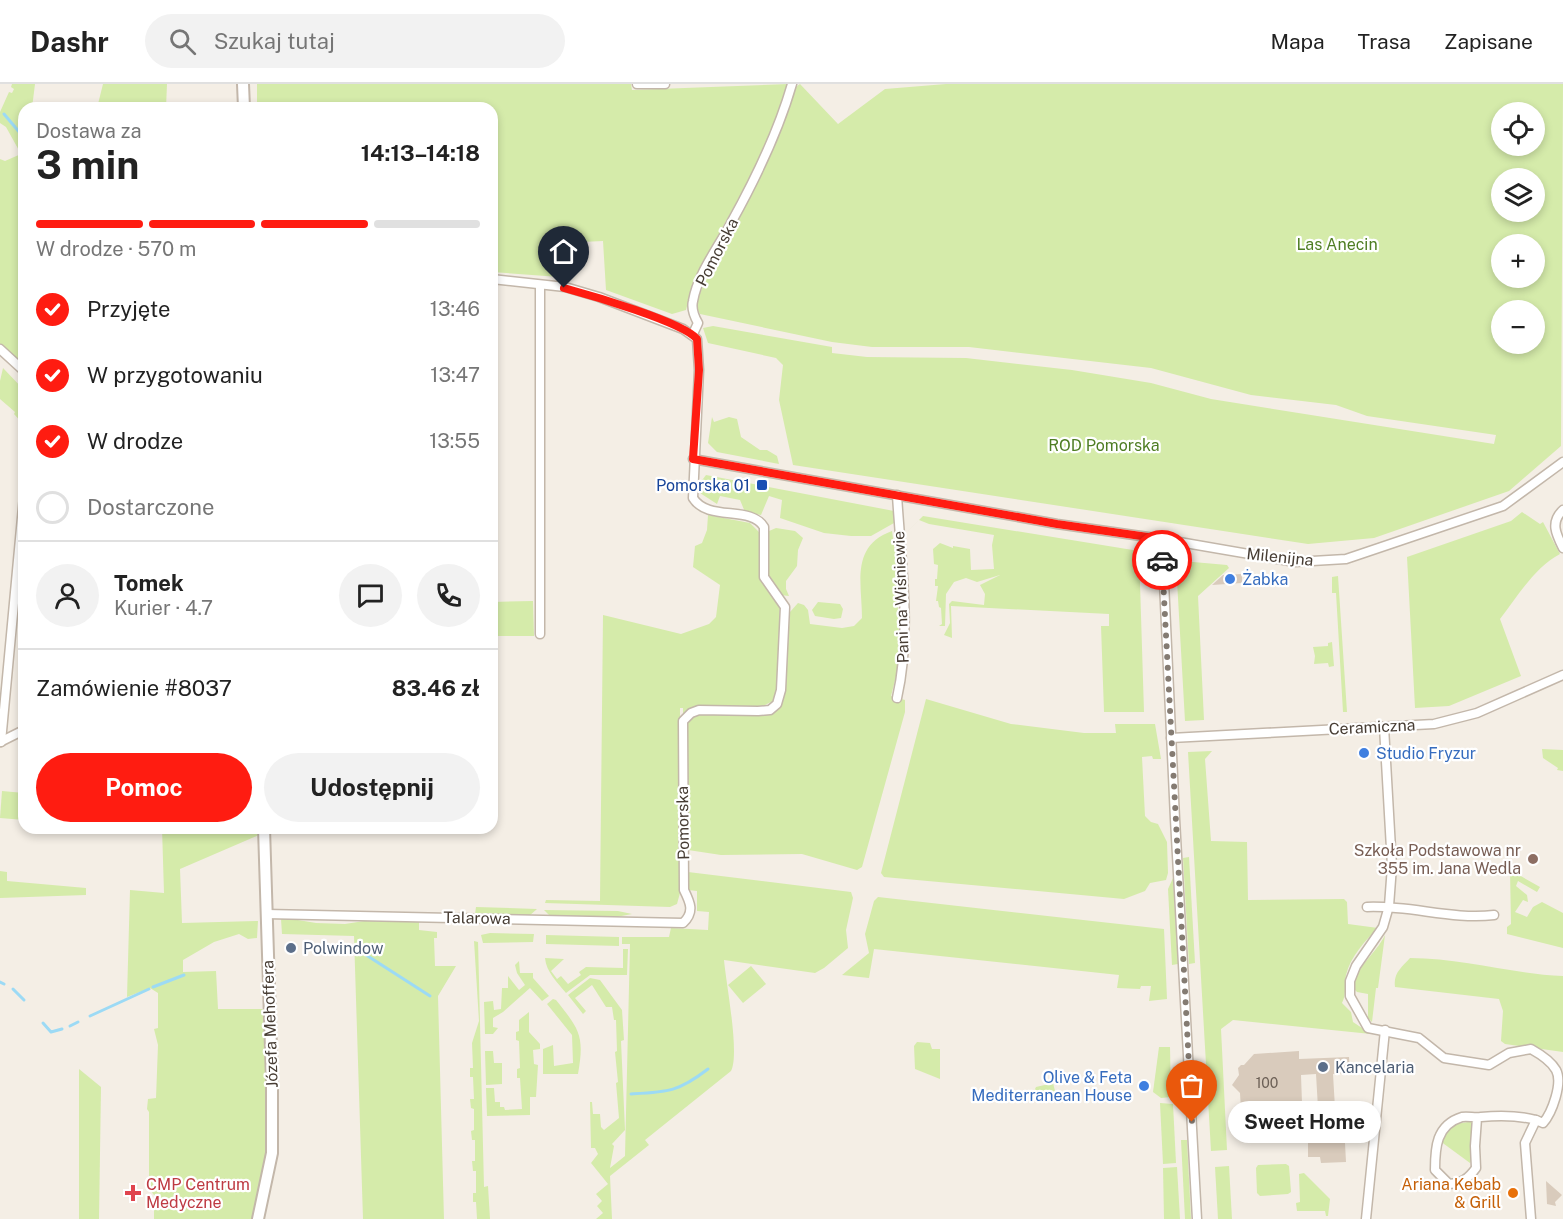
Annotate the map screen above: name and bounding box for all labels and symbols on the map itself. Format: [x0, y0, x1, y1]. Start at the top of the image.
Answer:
street label: Pomorska [692, 215, 742, 289]
pin [538, 226, 589, 288]
park label: Las Anecin [1296, 235, 1378, 254]
park label: ROD Pomorska [1048, 436, 1160, 455]
place label: Pomorska 01 [656, 476, 750, 495]
marker: Pomorska 01 [755, 478, 769, 492]
street label: Pani na Wiśniewie [889, 530, 913, 664]
courier [1132, 530, 1192, 590]
street label: Milenijna [1246, 544, 1314, 570]
place label: Żabka [1242, 569, 1288, 589]
marker: Żabka [1223, 572, 1237, 586]
street label: Ceramiczna [1328, 715, 1416, 739]
place label: Studio Fryzur [1376, 744, 1476, 763]
marker: Studio Fryzur [1357, 746, 1371, 760]
street label: Pomorska [673, 786, 693, 860]
place label: Szkoła Podstawowa nr 355 im. Jana Wedla [1354, 841, 1521, 878]
marker: Szkoła Podstawowa nr 355 im. Jana Wedla [1526, 852, 1540, 866]
street label: Talarowa [443, 908, 511, 928]
place label: Polwindow [303, 939, 384, 958]
marker: Polwindow [284, 941, 298, 955]
street label: Józefa Mehoffera [258, 960, 282, 1088]
place label: Kancelaria [1335, 1058, 1414, 1077]
pin [1166, 1060, 1217, 1122]
marker: Kancelaria [1316, 1060, 1330, 1074]
place label: Olive & Feta Mediterranean House [971, 1068, 1132, 1105]
house number: 100 [1256, 1075, 1278, 1091]
marker: Olive & Feta Mediterranean House [1137, 1079, 1151, 1093]
callout: Sweet Home [1228, 1101, 1381, 1143]
place label: CMP Centrum Medyczne [146, 1175, 250, 1212]
place label: Ariana Kebab & Grill [1401, 1175, 1501, 1212]
marker: CMP Centrum Medyczne [124, 1184, 142, 1202]
marker: Ariana Kebab & Grill [1506, 1186, 1520, 1200]

